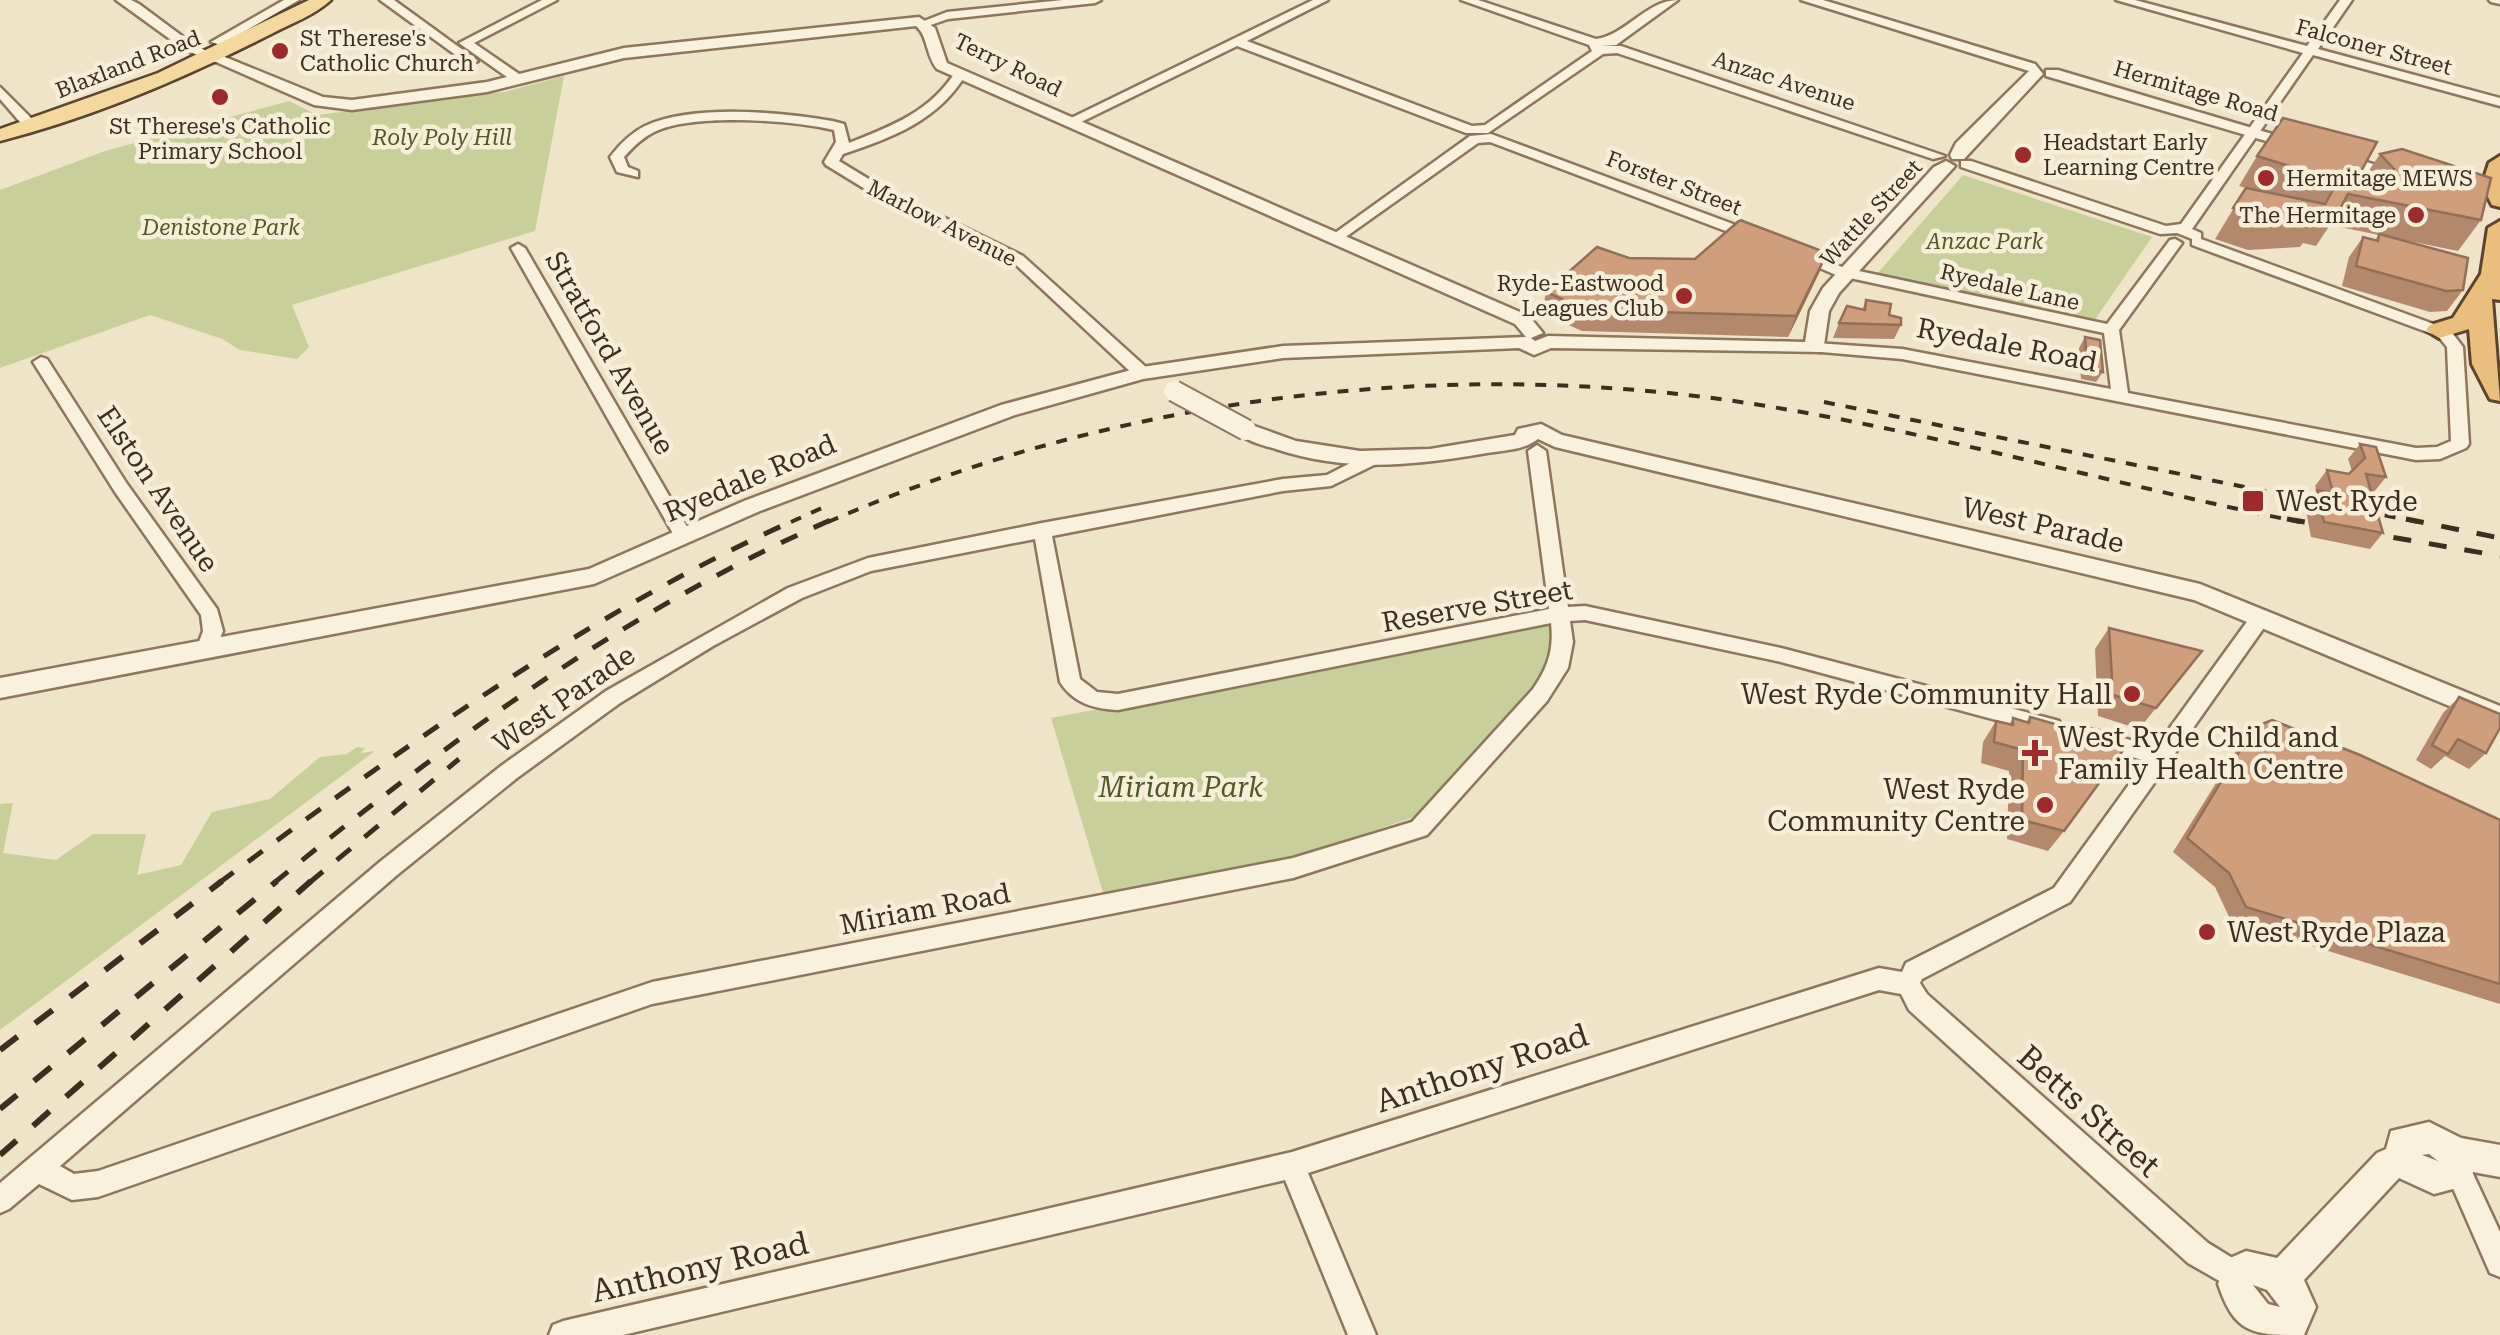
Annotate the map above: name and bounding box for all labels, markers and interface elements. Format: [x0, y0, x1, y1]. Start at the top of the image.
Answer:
street label: Falconer Street [2293, 14, 2455, 80]
street label: Blaxland Road [52, 25, 204, 103]
place label: St Therese's Catholic Church [300, 26, 474, 76]
street label: Terry Road [950, 28, 1066, 102]
marker: St Therese's Catholic Church [269, 40, 291, 62]
street label: Anzac Avenue [1710, 46, 1858, 116]
street label: Hermitage Road [2111, 56, 2281, 126]
marker: St Therese's Catholic Primary School [209, 86, 231, 108]
place label: St Therese's Catholic Primary School [109, 114, 331, 164]
park label: Roly Poly Hill [371, 125, 512, 150]
place label: Headstart Early Learning Centre [2043, 130, 2214, 180]
marker: Headstart Early Learning Centre [2012, 144, 2034, 166]
street label: Forster Street [1603, 146, 1745, 220]
street label: Wattle Street [1815, 154, 1927, 272]
place label: Hermitage MEWS [2286, 166, 2473, 191]
marker: Hermitage MEWS [2255, 167, 2277, 189]
street label: Marlow Avenue [863, 175, 1021, 271]
place label: The Hermitage [2239, 203, 2396, 228]
marker: The Hermitage [2405, 204, 2427, 226]
park label: Denistone Park [141, 215, 300, 240]
park label: Anzac Park [1924, 229, 2044, 254]
street label: Stratford Avenue [538, 246, 682, 460]
street label: Ryedale Lane [1938, 259, 2082, 315]
place label: Ryde-Eastwood Leagues Club [1497, 271, 1664, 321]
marker: Ryde-Eastwood Leagues Club [1673, 285, 1695, 307]
street label: Ryedale Road [1914, 311, 2100, 379]
street label: Elston Avenue [90, 400, 226, 578]
street label: Ryedale Road [659, 427, 841, 529]
place label: West Ryde [2276, 485, 2418, 518]
marker: West Ryde [2240, 488, 2266, 514]
street label: West Parade [1959, 490, 2127, 560]
street label: Reserve Street [1379, 573, 1575, 639]
street label: West Parade [487, 638, 641, 760]
place label: West Ryde Community Hall [1741, 678, 2112, 711]
marker: West Ryde Community Hall [2121, 683, 2143, 705]
place label: West Ryde Child and Family Health Centre [2058, 721, 2344, 786]
marker: West Ryde Child and Family Health Centre [2022, 740, 2048, 766]
park label: Miriam Park [1097, 771, 1264, 804]
place label: West Ryde Community Centre [1767, 773, 2025, 838]
marker: West Ryde Community Centre [2034, 794, 2056, 816]
street label: Miriam Road [837, 876, 1013, 942]
place label: West Ryde Plaza [2227, 916, 2446, 949]
marker: West Ryde Plaza [2196, 921, 2218, 943]
street label: Anthony Road [1371, 1016, 1593, 1120]
street label: Betts Street [2010, 1037, 2168, 1185]
street label: Anthony Road [588, 1224, 812, 1310]

